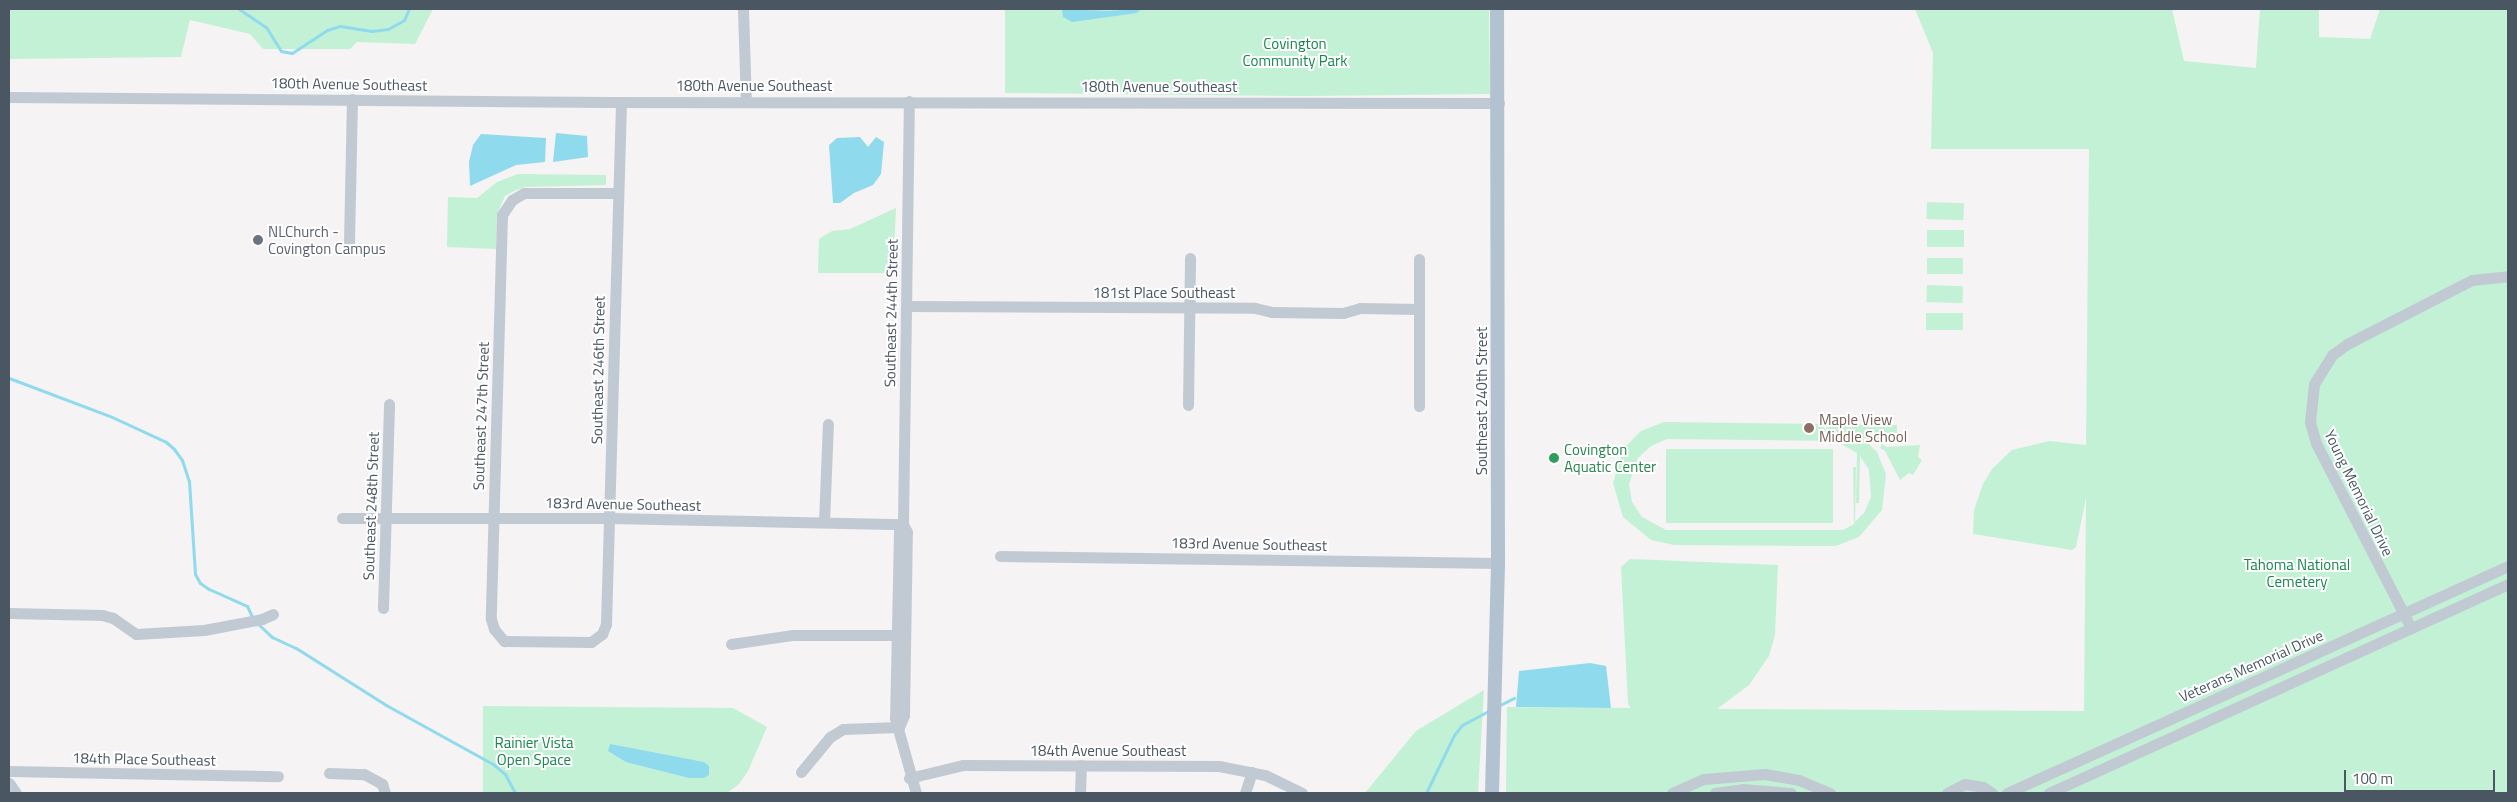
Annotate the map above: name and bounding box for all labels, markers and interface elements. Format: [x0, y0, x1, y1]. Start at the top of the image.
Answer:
park label: Covington Community Park [1243, 34, 1347, 69]
street label: 180th Avenue Southeast [271, 74, 427, 94]
street label: 180th Avenue Southeast [676, 77, 832, 95]
street label: 180th Avenue Southeast [1081, 78, 1237, 96]
place label: NLChurch - Covington Campus [268, 222, 386, 257]
marker: NLChurch - Covington Campus [252, 234, 264, 246]
street label: Southeast 244th Street [881, 239, 901, 387]
street label: 181st Place Southeast [1093, 284, 1235, 302]
street label: Southeast 246th Street [588, 296, 608, 444]
street label: Southeast 240th Street [1473, 327, 1491, 475]
street label: Southeast 247th Street [469, 342, 493, 490]
place label: Maple View Middle School [1819, 410, 1907, 445]
marker: Maple View Middle School [1803, 422, 1815, 434]
street label: Young Memorial Drive [2321, 427, 2397, 559]
street label: Southeast 248th Street [359, 432, 383, 580]
place label: Covington Aquatic Center [1564, 440, 1656, 475]
marker: Covington Aquatic Center [1548, 452, 1560, 464]
street label: 183rd Avenue Southeast [545, 494, 701, 514]
street label: 183rd Avenue Southeast [1171, 534, 1327, 554]
park label: Tahoma National Cemetery [2244, 555, 2350, 590]
street label: Veterans Memorial Drive [2176, 626, 2326, 706]
park label: Rainier Vista Open Space [494, 733, 574, 768]
street label: 184th Avenue Southeast [1030, 742, 1186, 760]
street label: 184th Place Southeast [72, 749, 216, 769]
scale bar [2347, 760, 2498, 792]
text: 100 m [2352, 767, 2393, 790]

